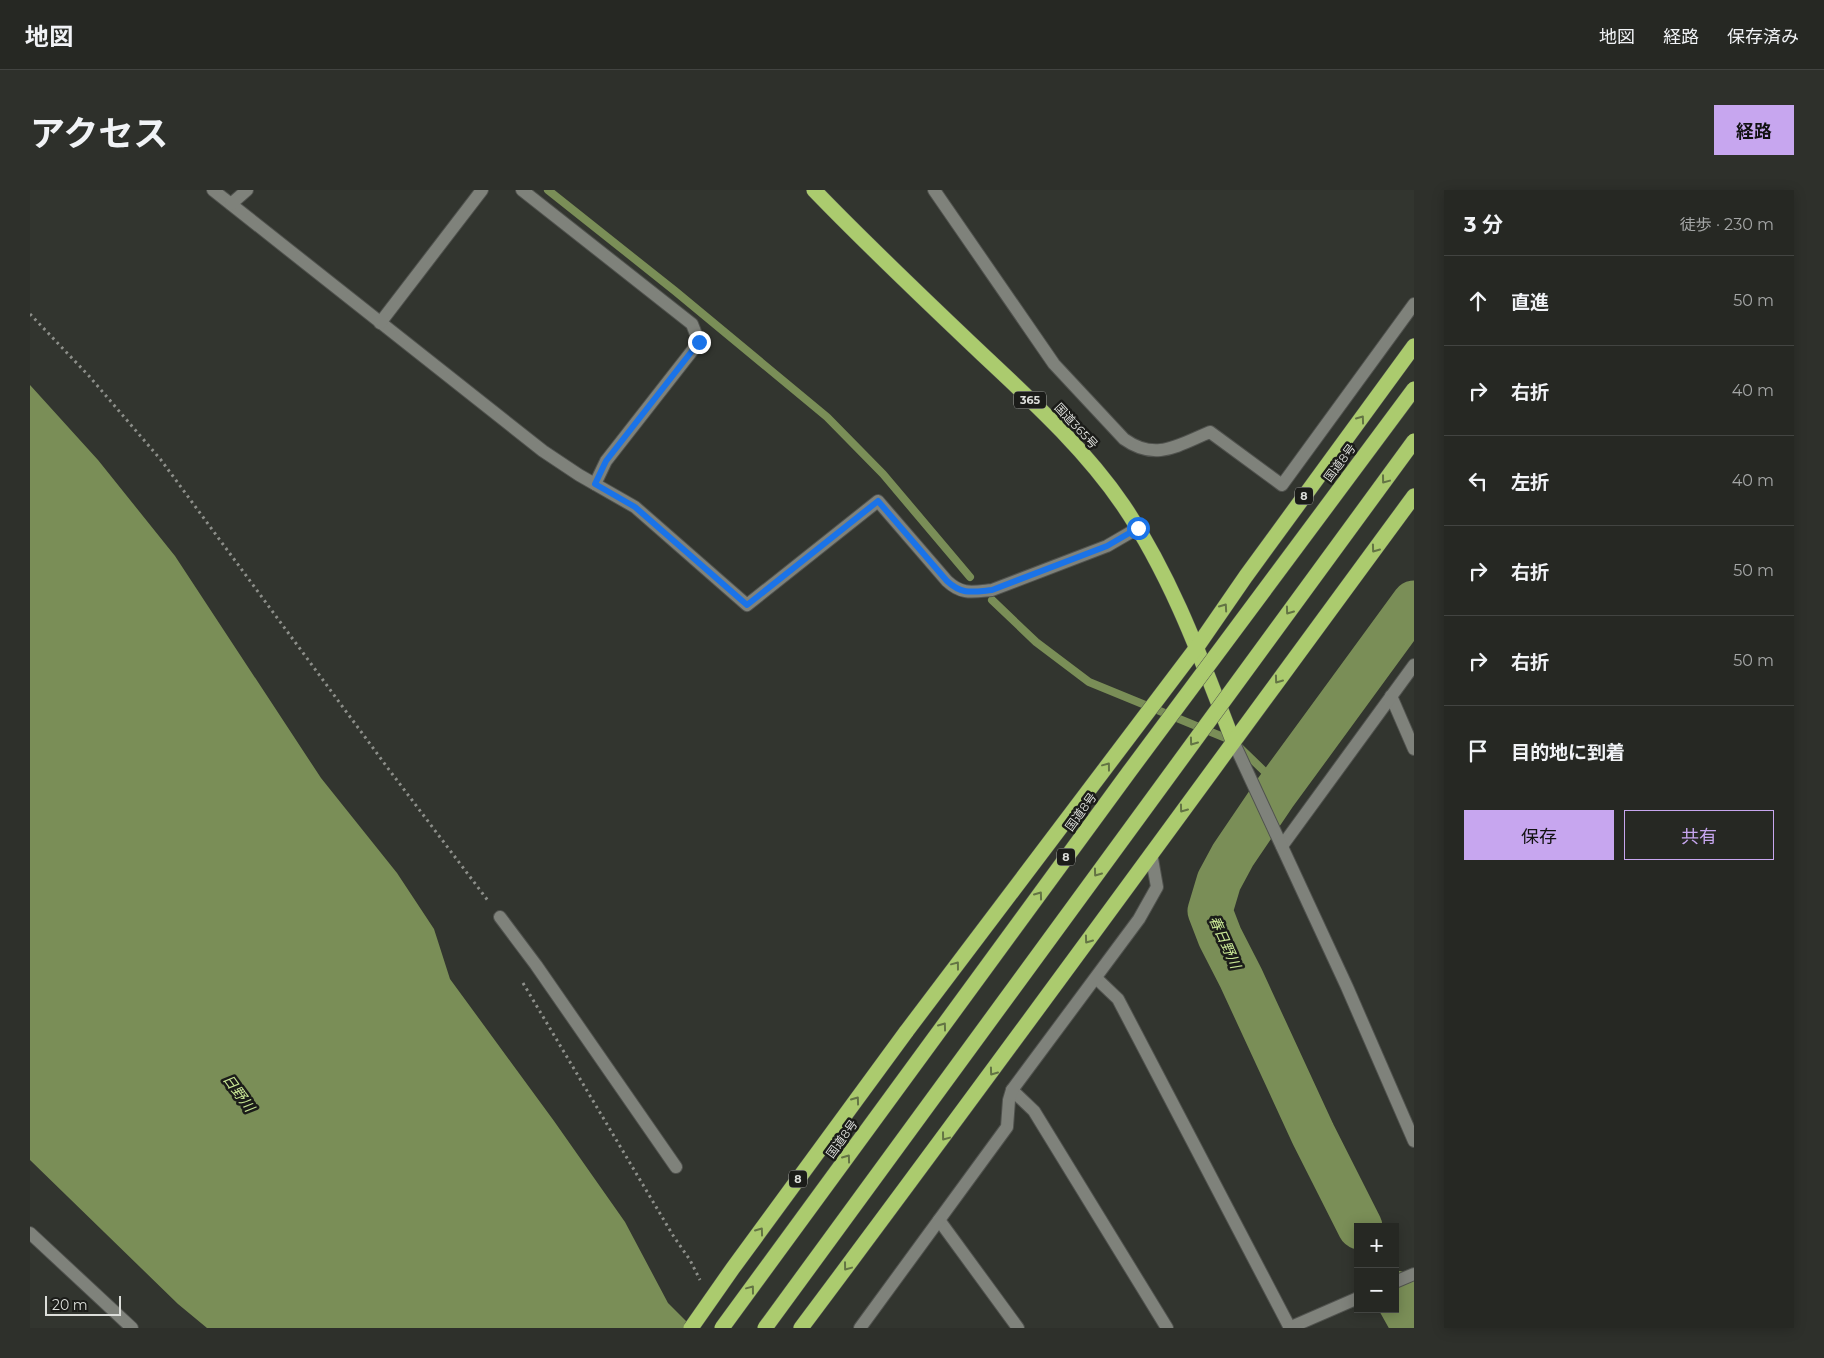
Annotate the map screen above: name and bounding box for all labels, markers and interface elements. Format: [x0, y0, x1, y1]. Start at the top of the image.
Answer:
text: 地図 [25, 22, 73, 51]
text: 地図 [1599, 26, 1635, 48]
text: 経路 [1663, 26, 1699, 48]
text: 保存済み [1727, 26, 1799, 48]
button: 経路 [1714, 105, 1794, 155]
text: アクセス [30, 112, 168, 155]
text: 3 分 [1464, 212, 1503, 237]
text: 徒歩 · 230 m [1680, 215, 1774, 234]
icon: ahead [1464, 287, 1492, 315]
text: 直進 [1511, 291, 1549, 314]
text: 50 m [1733, 291, 1774, 310]
route end [688, 331, 711, 354]
icon: right [1464, 377, 1492, 405]
text: 右折 [1511, 381, 1549, 404]
text: 40 m [1732, 381, 1774, 400]
road number: 365 [1014, 392, 1046, 408]
street label: 国道365号 [1051, 400, 1101, 452]
one-way arrow [1355, 415, 1364, 425]
street label: 国道8号 [1320, 441, 1359, 485]
icon: left [1464, 467, 1492, 495]
text: 左折 [1511, 471, 1549, 494]
text: 40 m [1732, 471, 1774, 490]
one-way arrow [1382, 474, 1391, 484]
road number: 8 [1295, 488, 1313, 504]
route start [1127, 517, 1150, 540]
one-way arrow [1372, 543, 1381, 553]
icon: right [1464, 557, 1492, 585]
text: 右折 [1511, 561, 1549, 584]
text: 50 m [1733, 561, 1774, 580]
one-way arrow [1218, 603, 1227, 613]
one-way arrow [1286, 605, 1295, 615]
icon: right [1464, 647, 1492, 675]
text: 右折 [1511, 651, 1549, 674]
text: 50 m [1733, 651, 1774, 670]
one-way arrow [1276, 674, 1284, 683]
one-way arrow [1190, 736, 1199, 746]
icon: arrive [1464, 737, 1492, 765]
text: 目的地に到着 [1511, 741, 1625, 764]
one-way arrow [1101, 762, 1110, 772]
street label: 国道8号 [1062, 790, 1099, 834]
one-way arrow [1181, 803, 1189, 812]
button: 保存 [1464, 810, 1614, 860]
button: 共有 [1624, 810, 1774, 860]
road number: 8 [1057, 849, 1075, 866]
one-way arrow [1094, 867, 1103, 877]
one-way arrow [1033, 892, 1041, 901]
water label: 春日野川 [1205, 913, 1245, 973]
one-way arrow [1085, 934, 1094, 944]
one-way arrow [950, 961, 959, 971]
one-way arrow [937, 1022, 946, 1032]
one-way arrow [990, 1066, 999, 1076]
water label: 日野川 [219, 1071, 260, 1117]
one-way arrow [850, 1096, 859, 1106]
street label: 国道8号 [823, 1117, 860, 1161]
one-way arrow [942, 1131, 951, 1141]
one-way arrow [841, 1154, 850, 1164]
road number: 8 [789, 1171, 807, 1188]
map controls [1354, 1223, 1399, 1313]
button: + [1354, 1223, 1399, 1268]
one-way arrow [754, 1227, 763, 1237]
one-way arrow [845, 1261, 853, 1270]
button: − [1354, 1268, 1399, 1313]
one-way arrow [745, 1285, 754, 1295]
scale bar [45, 1293, 121, 1316]
text: 20 m [52, 1296, 88, 1314]

